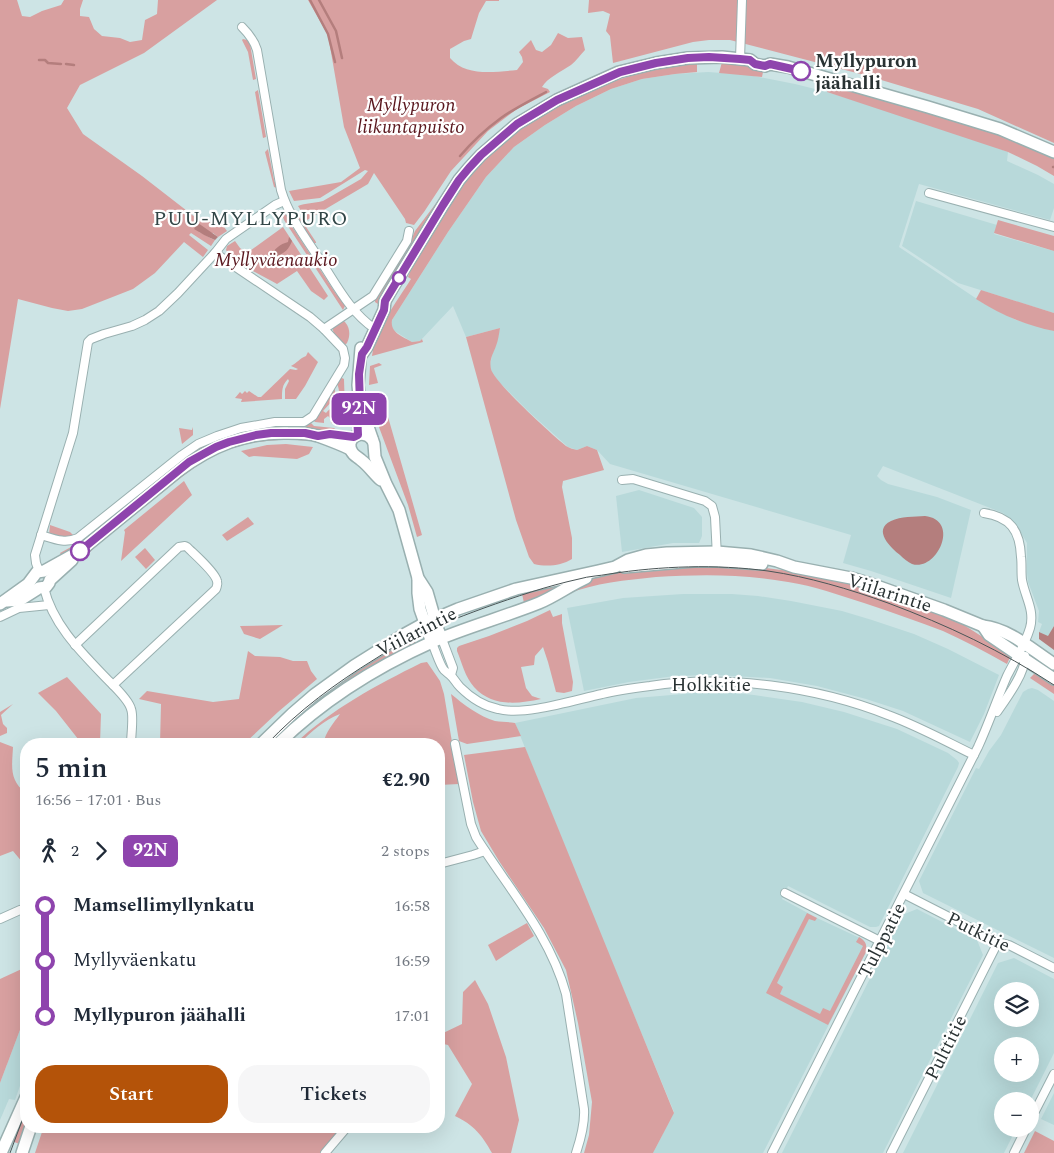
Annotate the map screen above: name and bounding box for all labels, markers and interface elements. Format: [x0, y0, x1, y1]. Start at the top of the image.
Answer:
place label: Myllypuron jäähalli [815, 47, 917, 98]
marker: Myllypuron jäähalli [791, 61, 811, 81]
park label: Myllypuron liikuntapuisto [357, 91, 465, 142]
district label: PUU-MYLLYPURO [154, 204, 348, 234]
park label: Myllyväenaukio [214, 246, 338, 275]
unlabelled marker [392, 271, 406, 285]
line badge: 92N [330, 393, 388, 425]
text: 92N [342, 395, 376, 422]
unlabelled marker [70, 541, 90, 561]
street label: Viilarintie [844, 566, 936, 621]
street label: Viilarintie [371, 600, 462, 665]
street label: Holkkitie [671, 671, 751, 700]
text: 5 min [35, 747, 108, 790]
text: €2.90 [382, 766, 430, 795]
text: 16:56 – 17:01 · Bus [35, 788, 161, 812]
icon: walk [35, 837, 63, 865]
icon: forward [87, 837, 115, 865]
text: 92N [133, 837, 168, 864]
text: 2 [71, 839, 79, 863]
text: 2 stops [381, 839, 430, 863]
text: Mamsellimyllynkatu [73, 891, 254, 920]
text: 16:58 [394, 894, 430, 918]
street label: Tulppatie [851, 898, 914, 984]
street label: Putkitie [942, 905, 1015, 960]
text: Myllyväenkatu [73, 946, 196, 975]
text: 16:59 [394, 949, 430, 973]
map controls [994, 982, 1039, 1137]
button: layers [994, 982, 1039, 1027]
text: Myllypuron jäähalli [73, 1001, 246, 1030]
text: 17:01 [394, 1004, 430, 1028]
street label: Pulttitie [918, 1010, 975, 1085]
button: + [994, 1037, 1039, 1082]
button: Start [35, 1065, 228, 1123]
button: Tickets [238, 1065, 430, 1123]
button: − [994, 1092, 1039, 1137]

